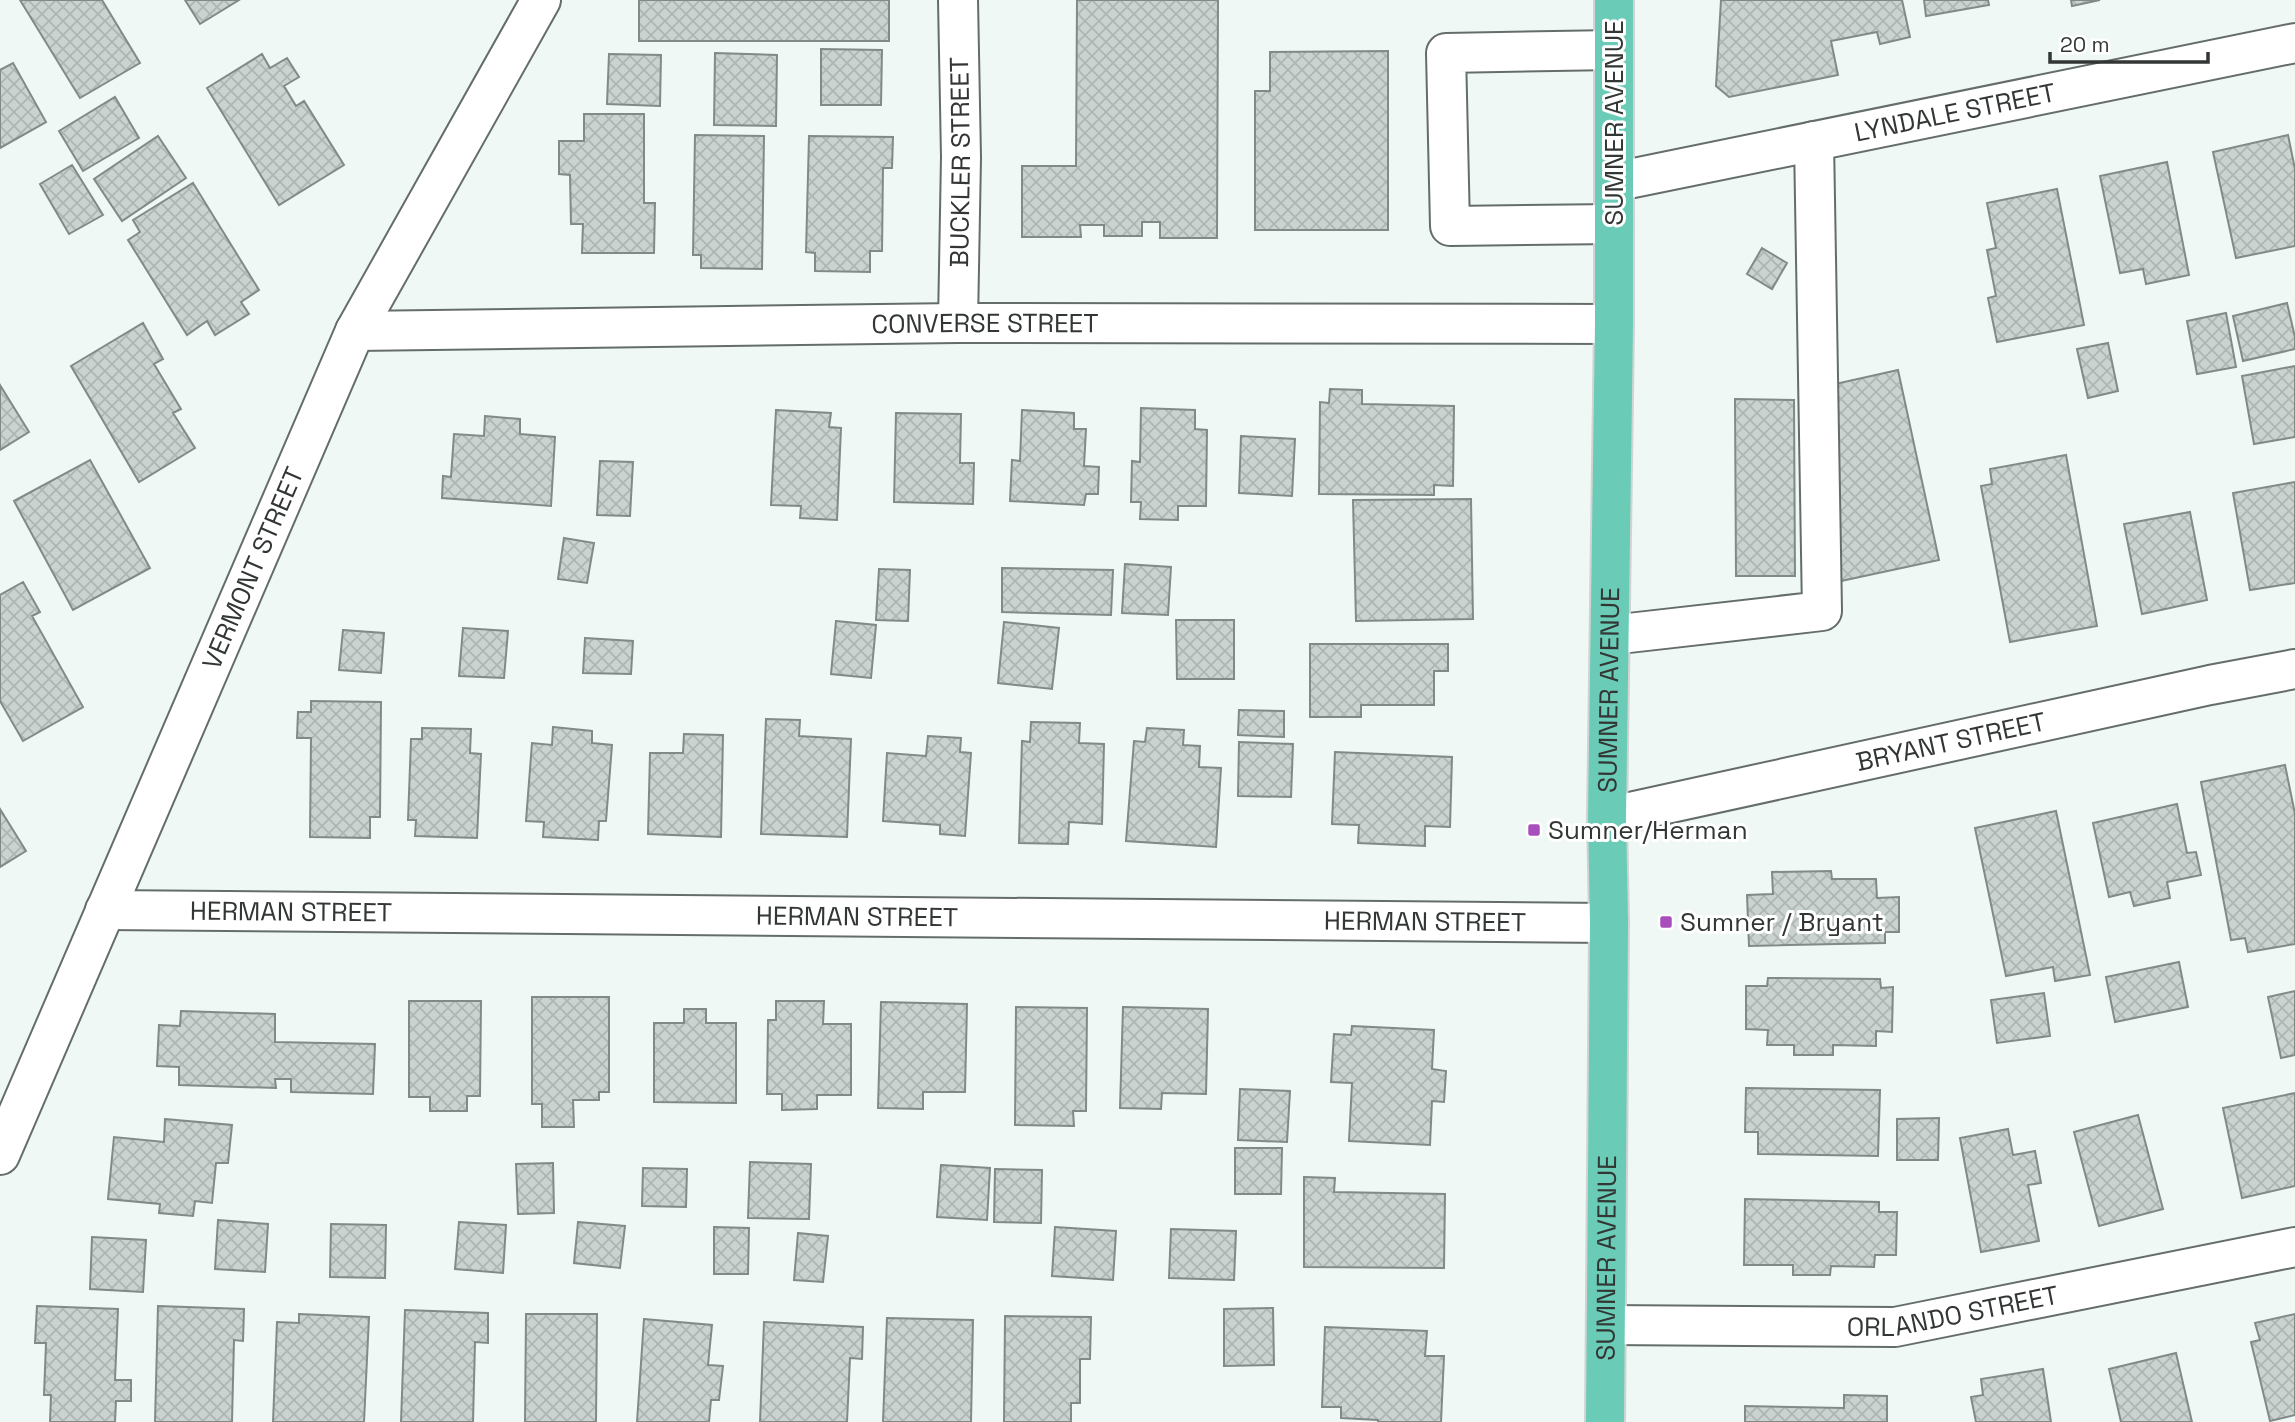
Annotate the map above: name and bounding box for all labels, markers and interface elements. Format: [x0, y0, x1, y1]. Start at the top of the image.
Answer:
street label: SUMNER AVENUE [1597, 20, 1631, 226]
scale bar [2050, 21, 2208, 65]
text: 20 m [2060, 31, 2110, 58]
street label: BUCKLER STREET [942, 56, 978, 268]
street label: LYNDALE STREET [1851, 75, 2059, 150]
street label: CONVERSE STREET [871, 306, 1099, 341]
street label: VERMONT STREET [194, 462, 311, 675]
street label: SUMNER AVENUE [1590, 587, 1627, 793]
street label: BRYANT STREET [1853, 704, 2049, 779]
place label: Sumner/Herman [1548, 813, 1748, 847]
marker: Sumner/Herman [1526, 822, 1542, 838]
street label: HERMAN STREET [190, 894, 392, 929]
street label: HERMAN STREET [756, 899, 958, 934]
street label: HERMAN STREET [1324, 904, 1526, 939]
place label: Sumner / Bryant [1680, 905, 1884, 939]
marker: Sumner / Bryant [1658, 914, 1674, 930]
street label: SUMNER AVENUE [1588, 1155, 1624, 1361]
street label: ORLANDO STREET [1847, 1278, 2061, 1344]

